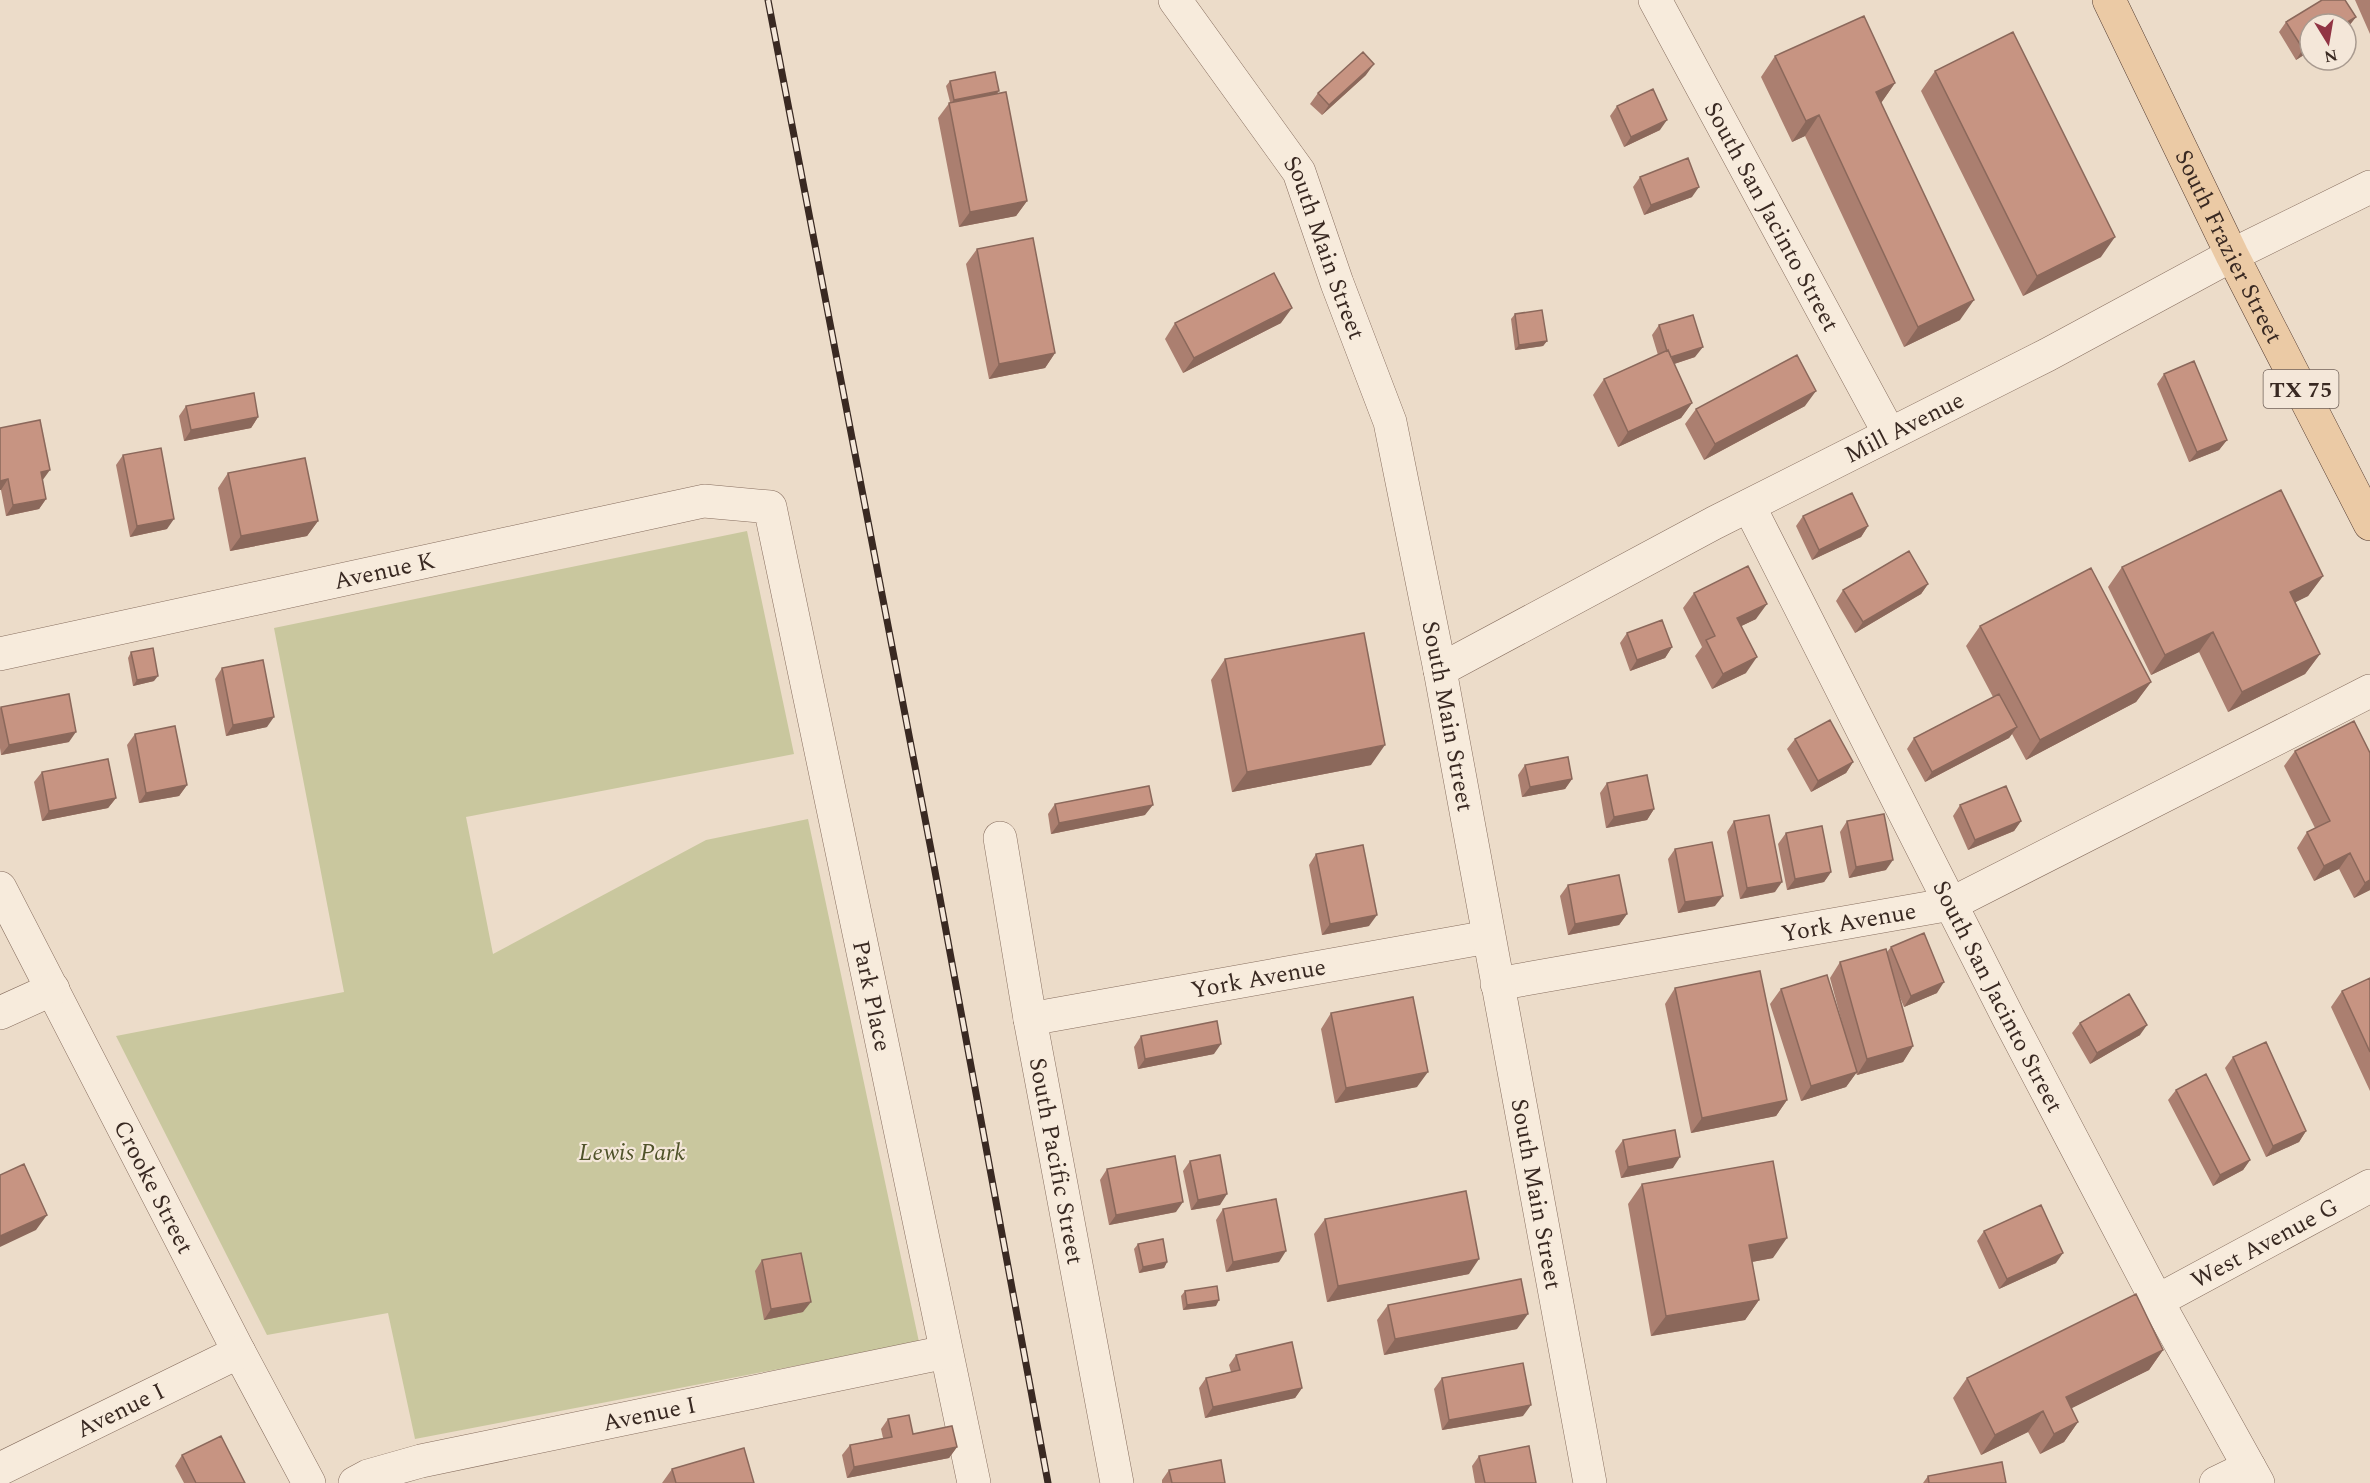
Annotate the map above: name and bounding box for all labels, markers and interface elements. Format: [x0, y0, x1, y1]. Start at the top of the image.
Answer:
north arrow [2298, 12, 2358, 72]
text: N [2322, 43, 2339, 69]
street label: South San Jacinto Street [1694, 95, 1848, 338]
street label: South Frazier Street [2165, 144, 2292, 350]
street label: South Main Street [1274, 148, 1374, 345]
road number: TX 75 [2264, 370, 2338, 408]
street label: Mill Avenue [1839, 383, 1971, 473]
street label: Avenue K [330, 543, 438, 600]
street label: South Main Street [1412, 618, 1483, 815]
street label: South San Jacinto Street [1923, 874, 2072, 1119]
street label: York Avenue [1778, 893, 1919, 953]
street label: Park Place [842, 937, 900, 1055]
street label: York Avenue [1188, 949, 1329, 1009]
street label: South Pacific Street [1019, 1055, 1093, 1268]
street label: South Main Street [1500, 1096, 1571, 1293]
street label: Crooke Street [103, 1114, 203, 1261]
park label: Lewis Park [578, 1135, 686, 1171]
street label: West Avenue G [2185, 1189, 2345, 1298]
street label: Avenue I [70, 1374, 171, 1448]
street label: Avenue I [599, 1387, 699, 1442]

